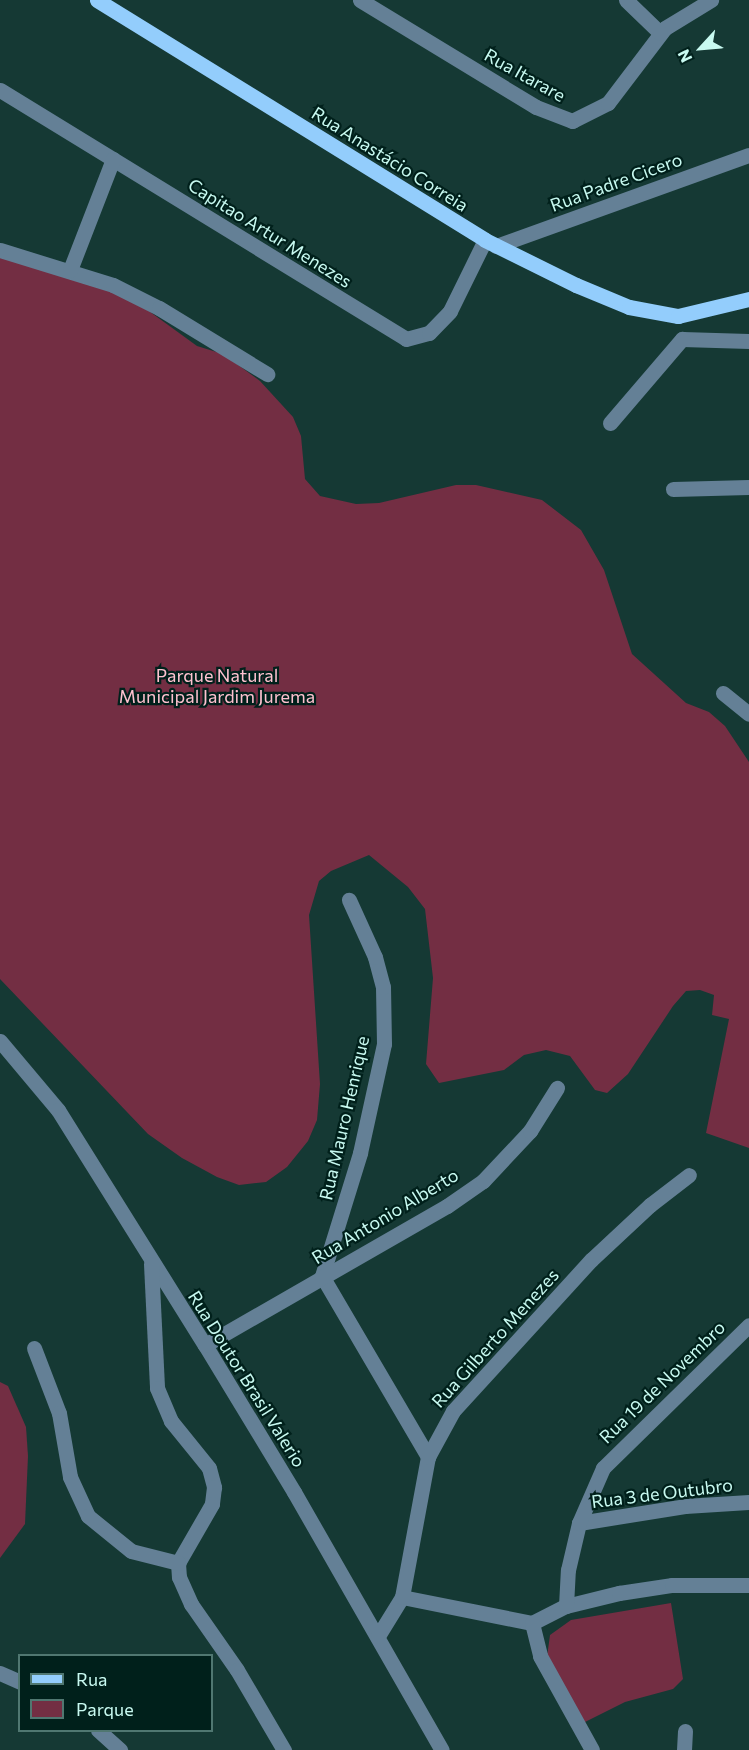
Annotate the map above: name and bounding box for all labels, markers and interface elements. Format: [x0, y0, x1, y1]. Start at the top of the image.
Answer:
north arrow [671, 18, 731, 78]
street label: Rua Itarare [481, 44, 569, 106]
text: N [673, 47, 696, 66]
street label: Rua Anastácio Correia [308, 102, 472, 216]
street label: Rua Padre Cicero [547, 148, 685, 216]
street label: Capitao Artur Menezes [184, 174, 356, 292]
park label: Parque Natural Municipal Jardim Jurema [119, 665, 315, 708]
street label: Rua Mauro Henrique [315, 1034, 373, 1202]
street label: Rua Antonio Alberto [308, 1164, 462, 1268]
street label: Rua Gilberto Menezes [427, 1264, 563, 1412]
street label: Rua Doutor Brasil Valerio [184, 1287, 310, 1471]
street label: Rua 19 de Novembro [595, 1316, 729, 1448]
street label: Rua 3 de Outubro [590, 1474, 734, 1512]
legend [18, 1654, 213, 1732]
text: Rua [76, 1668, 107, 1690]
text: Parque [76, 1698, 134, 1720]

